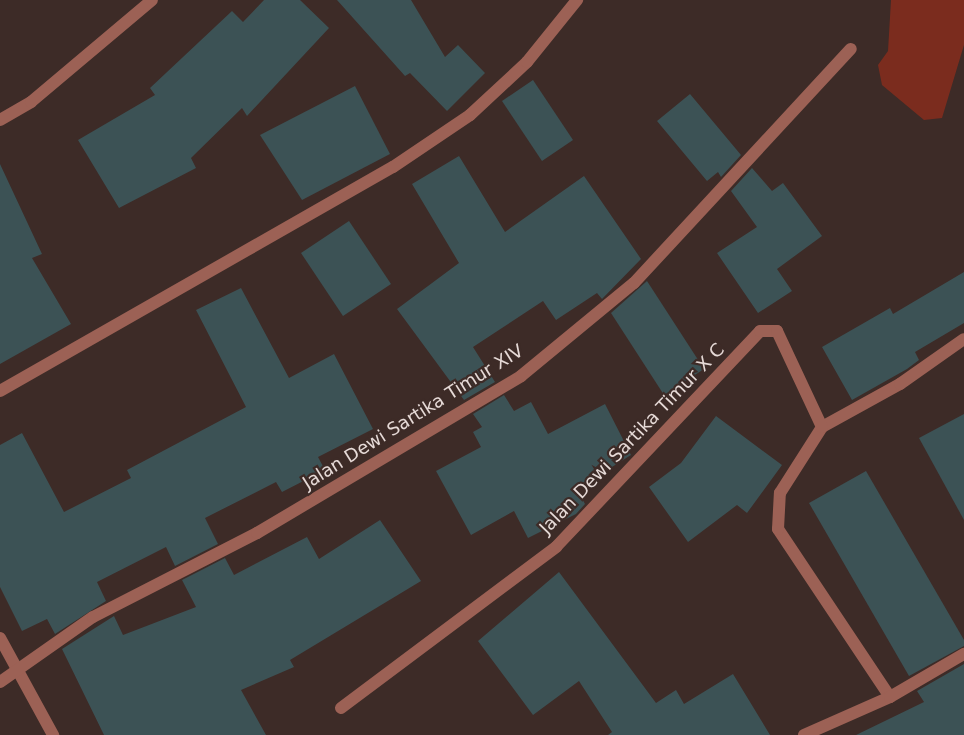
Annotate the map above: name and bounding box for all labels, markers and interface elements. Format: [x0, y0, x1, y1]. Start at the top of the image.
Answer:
street label: Jalan Dewi Sartika Timur X C [535, 339, 729, 539]
street label: Jalan Dewi Sartika Timur XIV [299, 340, 527, 494]

